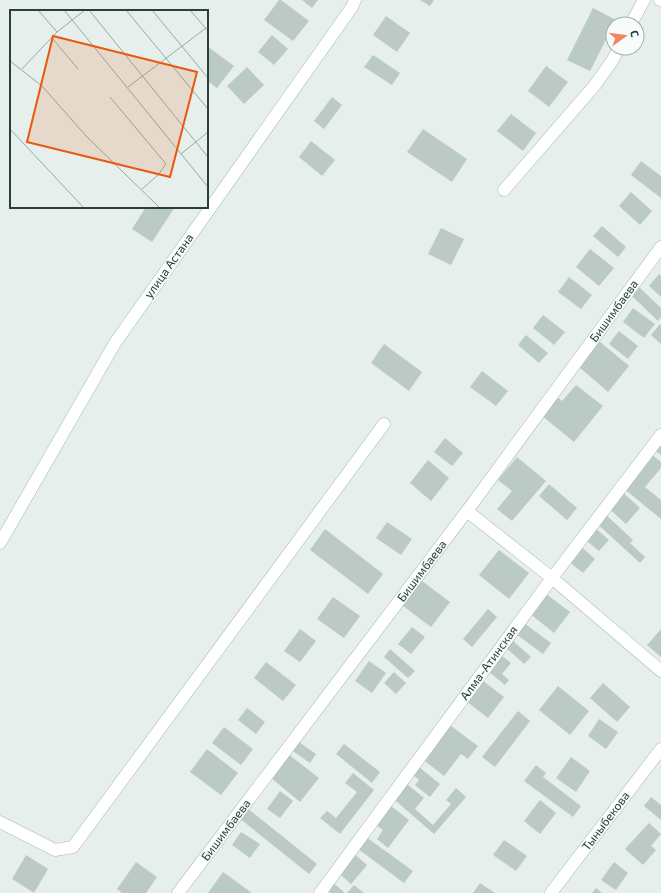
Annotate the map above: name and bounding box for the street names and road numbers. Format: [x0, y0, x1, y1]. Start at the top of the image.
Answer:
street label: улица Астана [141, 230, 196, 301]
street label: Бишимбаева [586, 277, 640, 344]
street label: Бишимбаева [394, 537, 449, 604]
street label: Алма-Атинская [457, 623, 520, 702]
street label: Тыныбекова [579, 788, 632, 853]
street label: Бишимбаева [198, 796, 253, 863]

